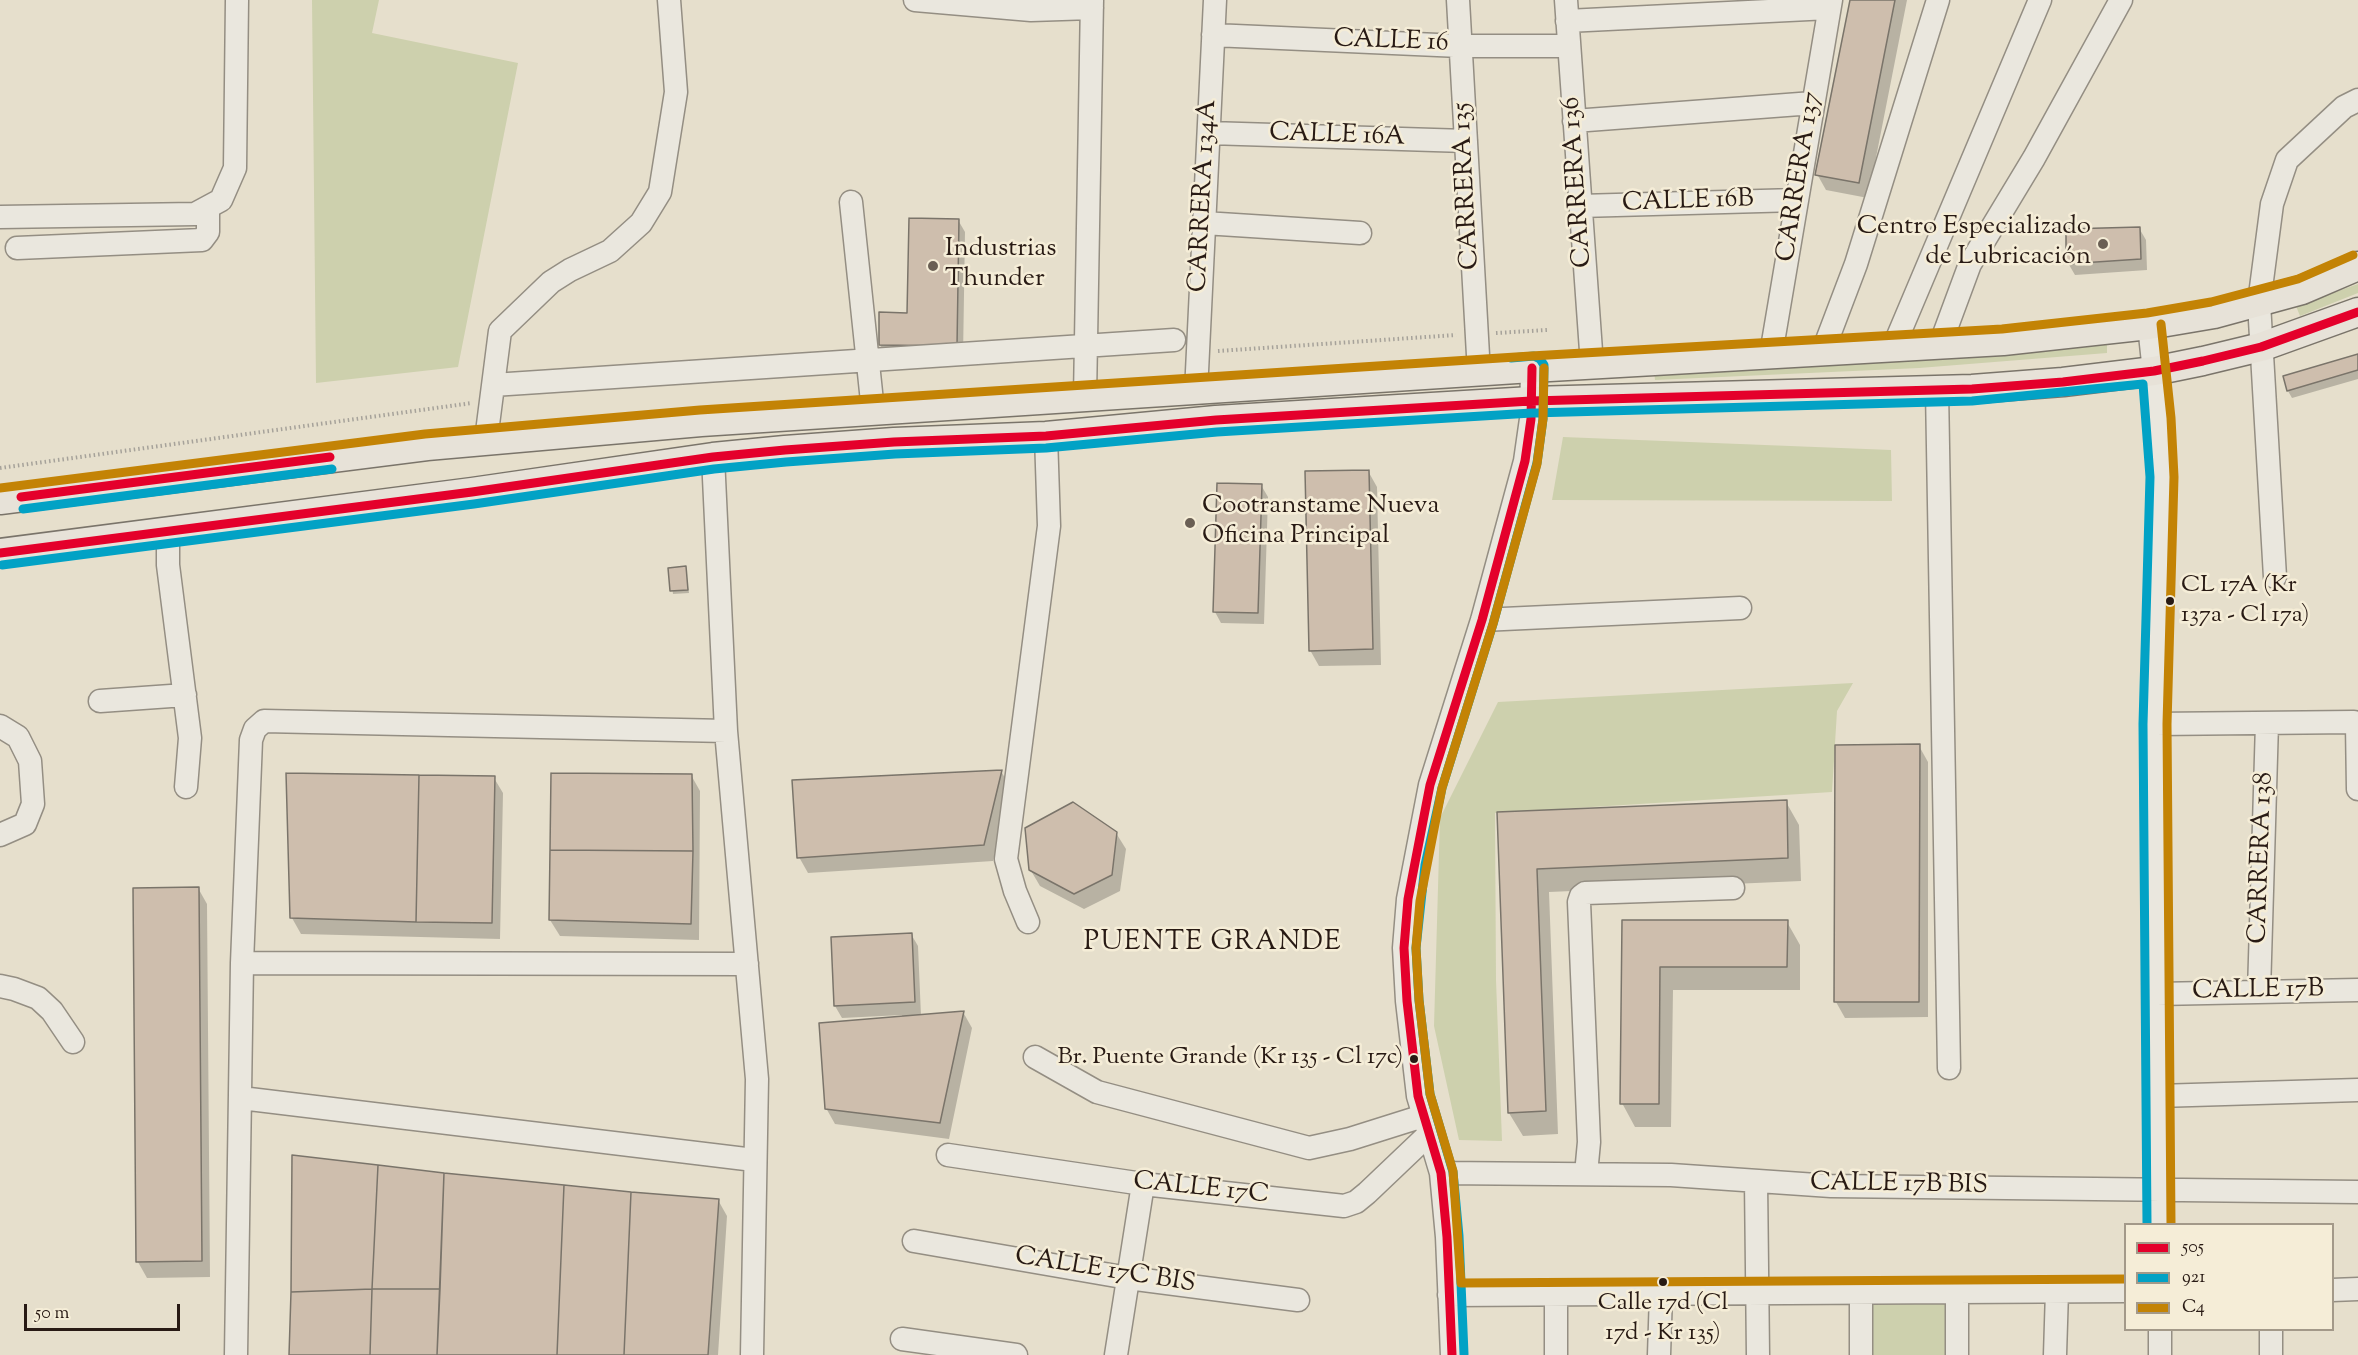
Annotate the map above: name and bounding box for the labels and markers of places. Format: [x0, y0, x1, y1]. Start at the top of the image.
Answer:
place label: Centro Especializado de Lubricación [1857, 213, 2091, 274]
place label: Industrias Thunder [945, 235, 1056, 296]
marker: Centro Especializado de Lubricación [2096, 237, 2110, 251]
marker: Industrias Thunder [926, 259, 940, 273]
place label: Cootranstame Nueva Oficina Principal [1202, 492, 1439, 554]
marker: Cootranstame Nueva Oficina Principal [1183, 516, 1197, 530]
place label: CL 17A (Kr 137a - Cl 17a) [2181, 573, 2309, 629]
marker: CL 17A (Kr 137a - Cl 17a) [2164, 595, 2176, 607]
place label: Br. Puente Grande (Kr 135 - Cl 17c) [1058, 1045, 1403, 1073]
marker: Br. Puente Grande (Kr 135 - Cl 17c) [1408, 1053, 1420, 1065]
marker: Calle 17d (Cl 17d - Kr 135) [1657, 1276, 1669, 1288]
place label: Calle 17d (Cl 17d - Kr 135) [1598, 1291, 1728, 1347]

